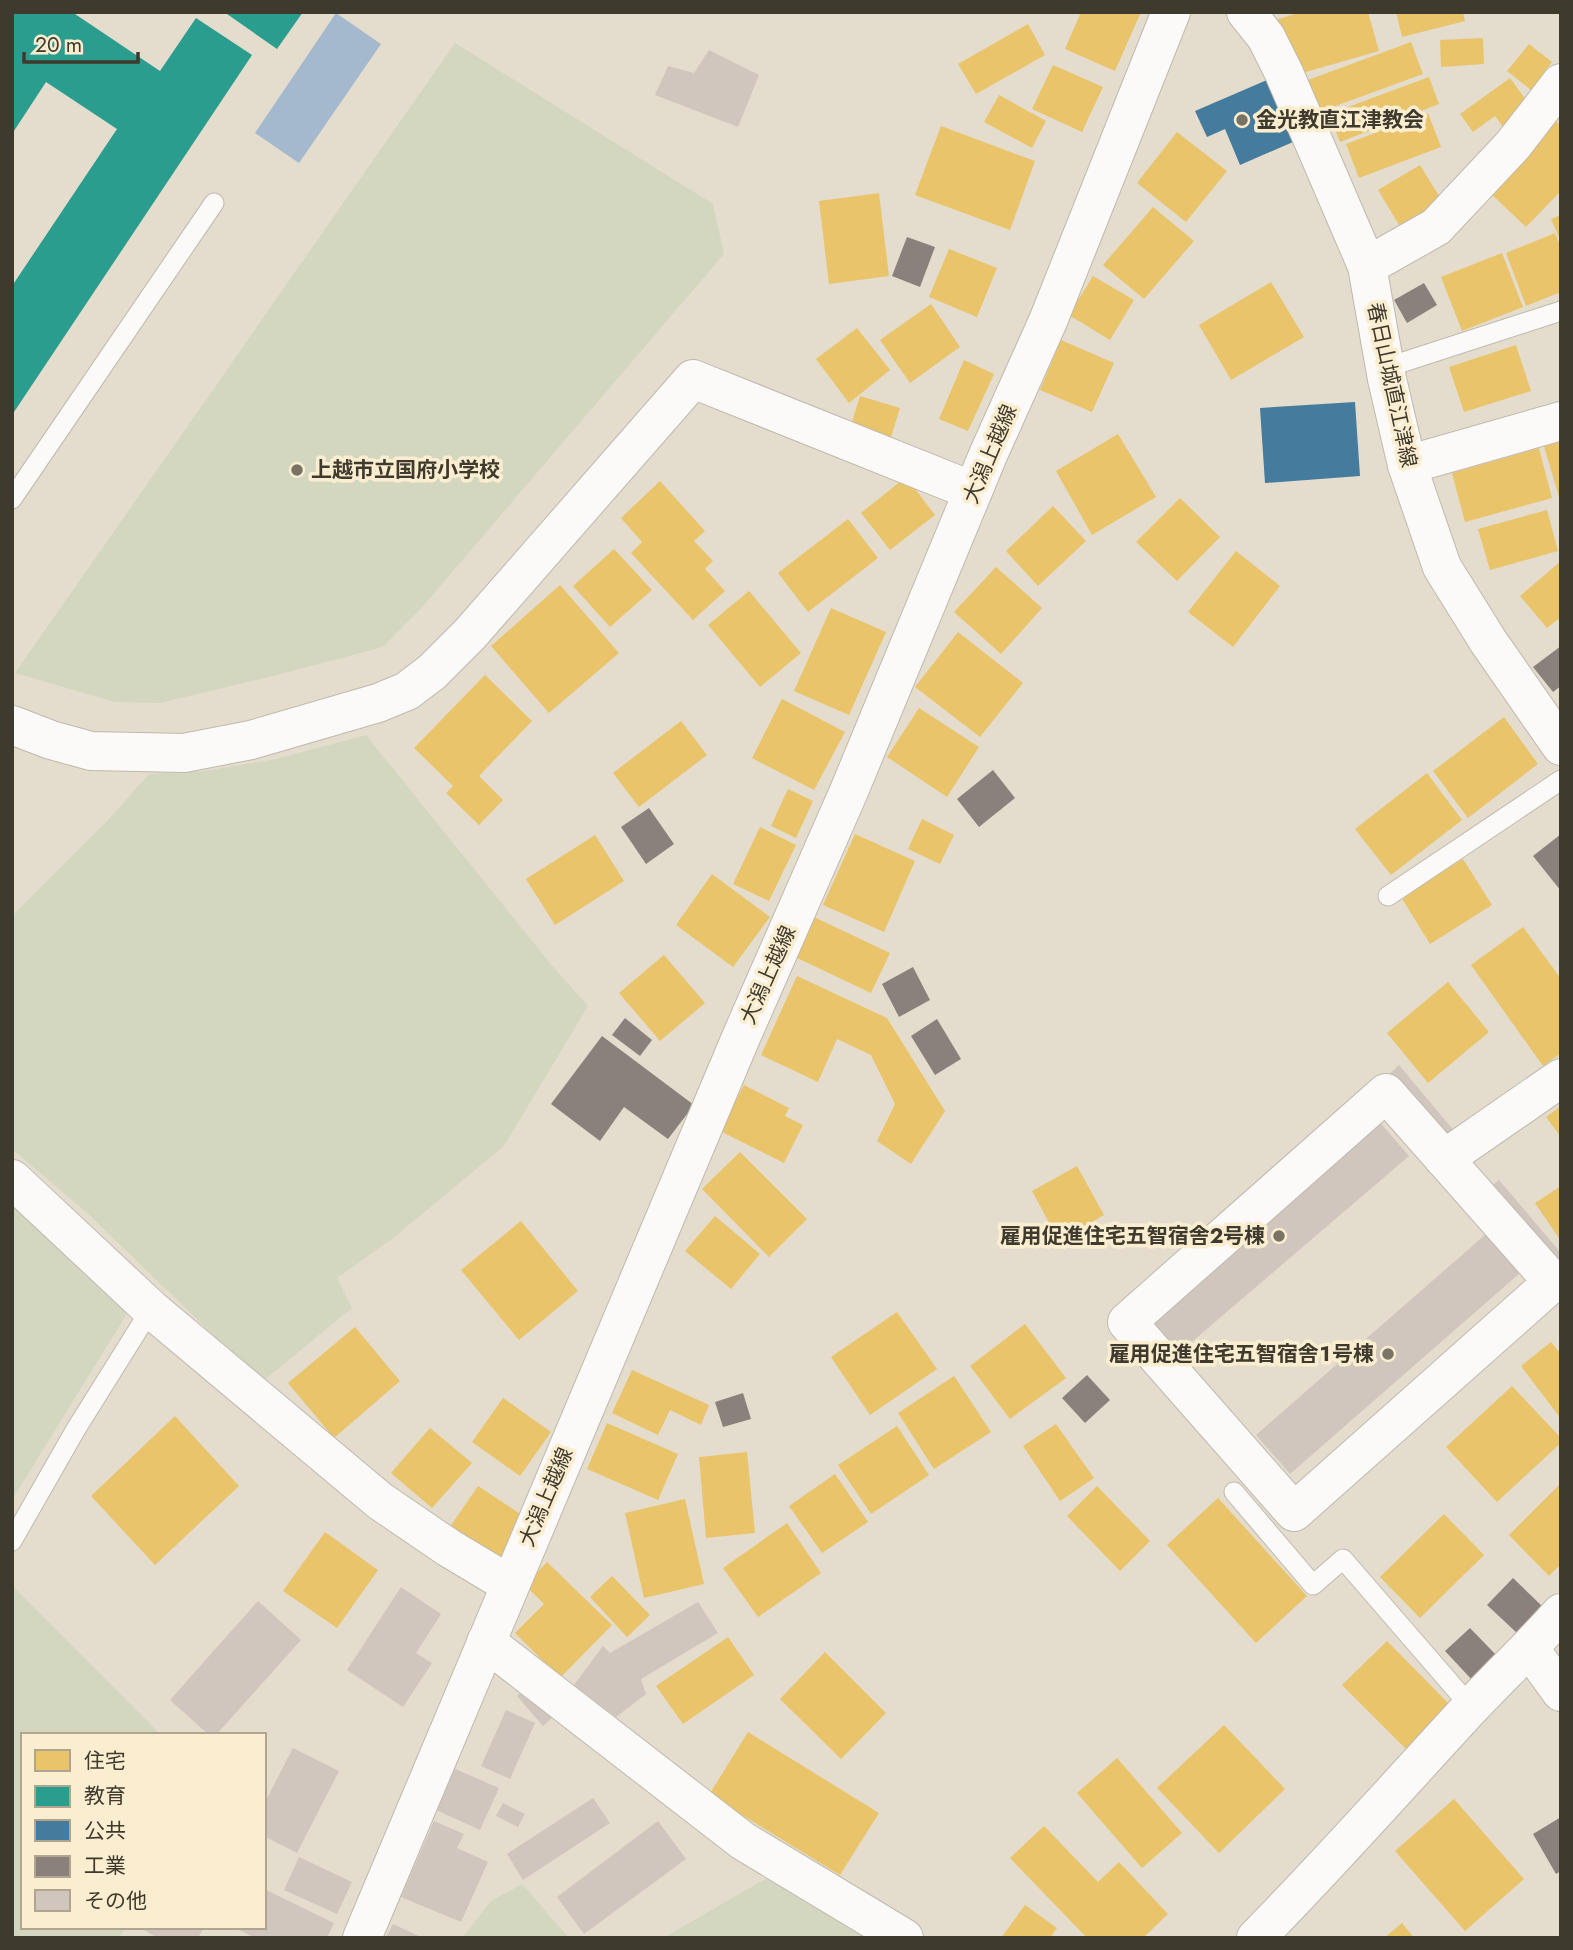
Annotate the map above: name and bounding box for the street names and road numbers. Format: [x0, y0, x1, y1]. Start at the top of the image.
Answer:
street label: 春日山城直江津線 [1360, 300, 1424, 470]
street label: 大潟上越線 [956, 400, 1024, 508]
street label: 大潟上越線 [733, 921, 803, 1029]
street label: 大潟上越線 [512, 1443, 580, 1551]

